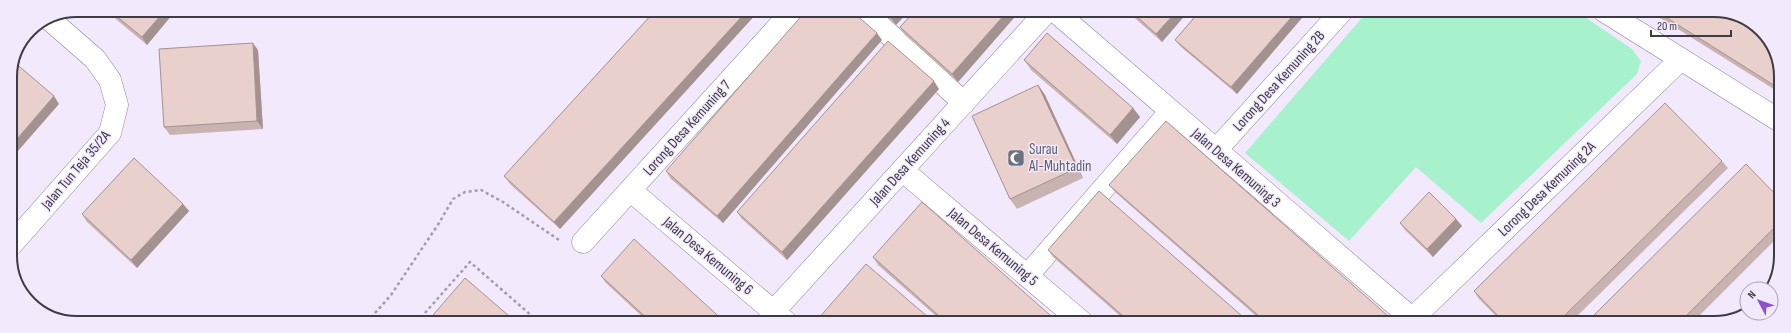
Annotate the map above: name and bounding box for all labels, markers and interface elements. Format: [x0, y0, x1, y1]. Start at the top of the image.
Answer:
scale bar [1651, 12, 1731, 38]
text: 20 m [1657, 19, 1677, 34]
street label: Lorong Desa Kemuning 2B [1229, 27, 1329, 135]
street label: Lorong Desa Kemuning 7 [639, 76, 735, 180]
street label: Jalan Desa Kemuning 4 [865, 114, 954, 211]
street label: Jalan Desa Kemuning 3 [1187, 123, 1284, 212]
street label: Jalan Tun Teja 35/2A [37, 126, 115, 214]
street label: Lorong Desa Kemuning 2A [1494, 137, 1600, 241]
place label: Surau Al-Muhtadin [1028, 140, 1091, 176]
mosque icon: Surau Al-Muhtadin [1006, 148, 1026, 168]
street label: Jalan Desa Kemuning 5 [943, 203, 1042, 290]
street label: Jalan Desa Kemuning 6 [658, 212, 757, 299]
north arrow [1739, 281, 1779, 321]
text: N [1745, 288, 1759, 301]

